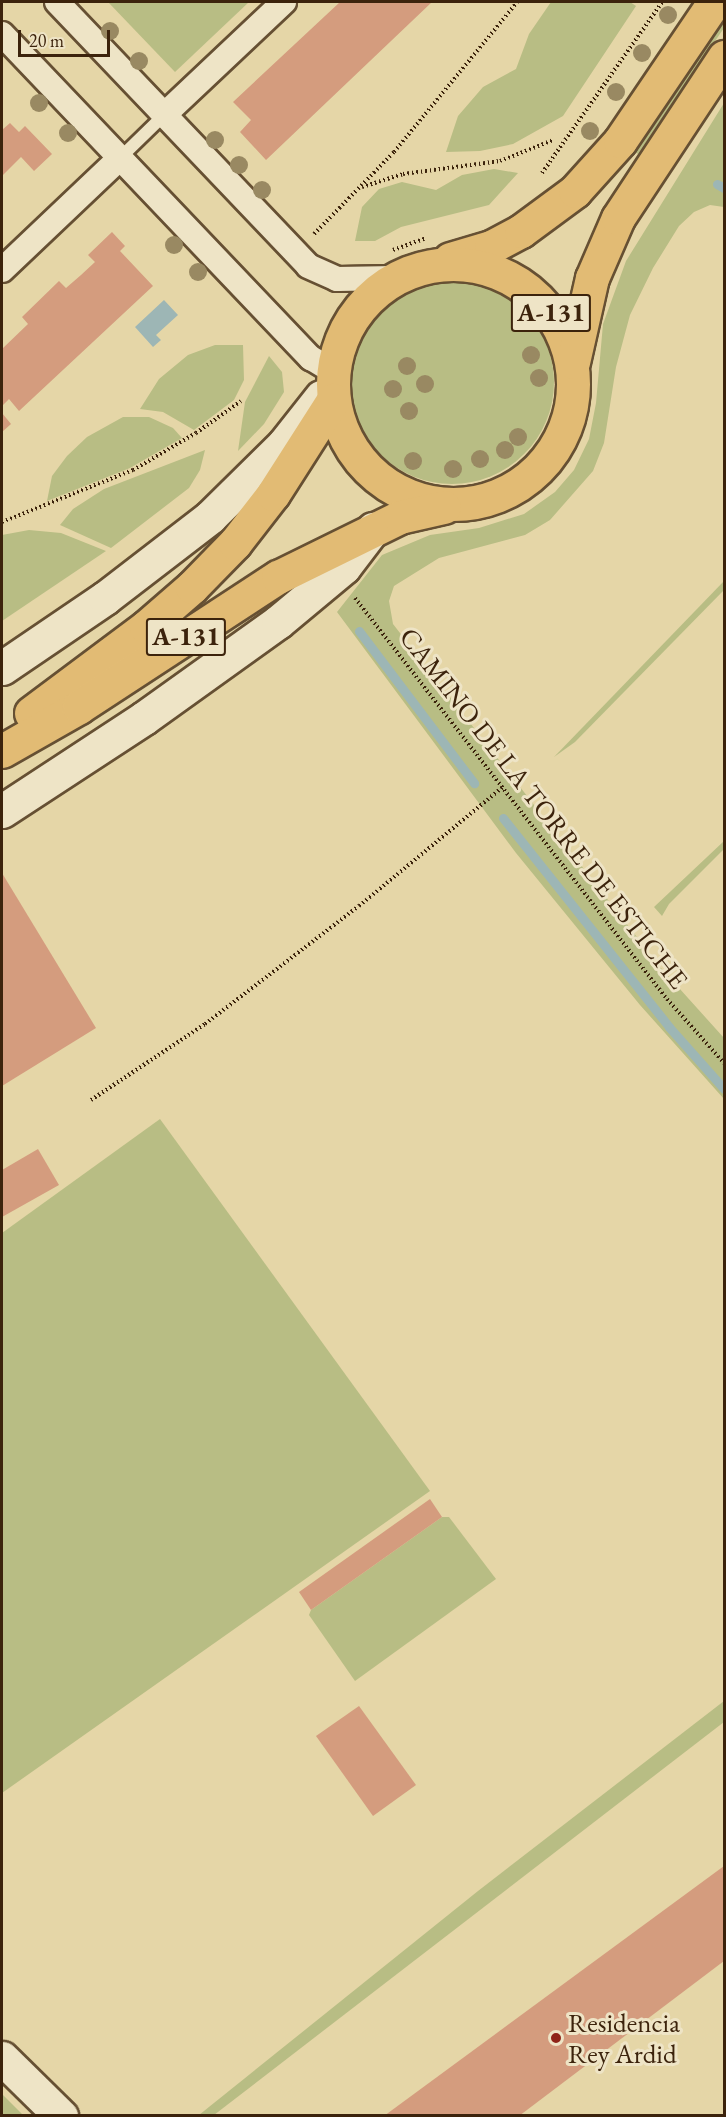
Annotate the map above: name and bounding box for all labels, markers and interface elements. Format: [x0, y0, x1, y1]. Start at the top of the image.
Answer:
scale bar [21, 18, 112, 56]
text: 20 m [29, 29, 64, 52]
road number: A-131 [510, 290, 592, 336]
road number: A-131 [146, 614, 226, 660]
street label: CAMINO DE LA TORRE DE ESTICHE [393, 621, 695, 995]
place label: Residencia Rey Ardid [568, 2006, 680, 2069]
marker: Residencia Rey Ardid [549, 2031, 563, 2045]

